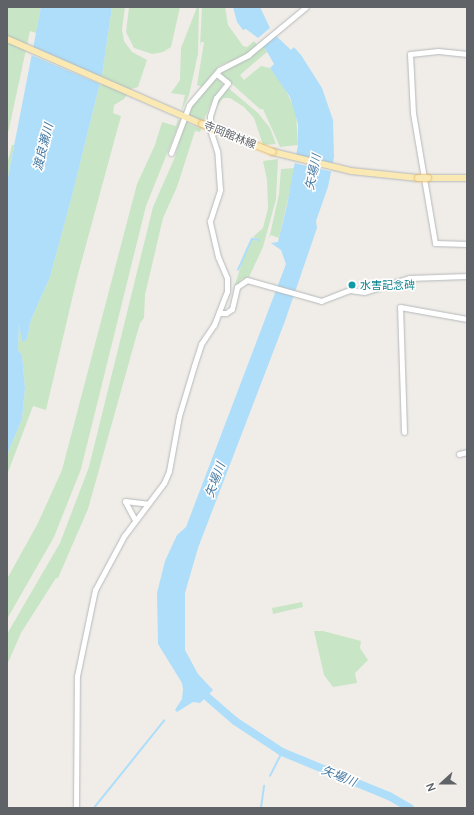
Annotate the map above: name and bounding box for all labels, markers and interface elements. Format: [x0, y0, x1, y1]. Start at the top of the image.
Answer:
street label: 寺岡館林線 [202, 119, 258, 151]
water label: 渡良瀬川 [30, 122, 56, 172]
water label: 矢場川 [302, 153, 324, 191]
place label: 水害記念碑 [360, 278, 415, 292]
marker: 水害記念碑 [347, 280, 357, 290]
water label: 矢場川 [202, 461, 228, 499]
water label: 矢場川 [320, 763, 358, 789]
north arrow [422, 763, 462, 803]
text: N [422, 781, 439, 794]

